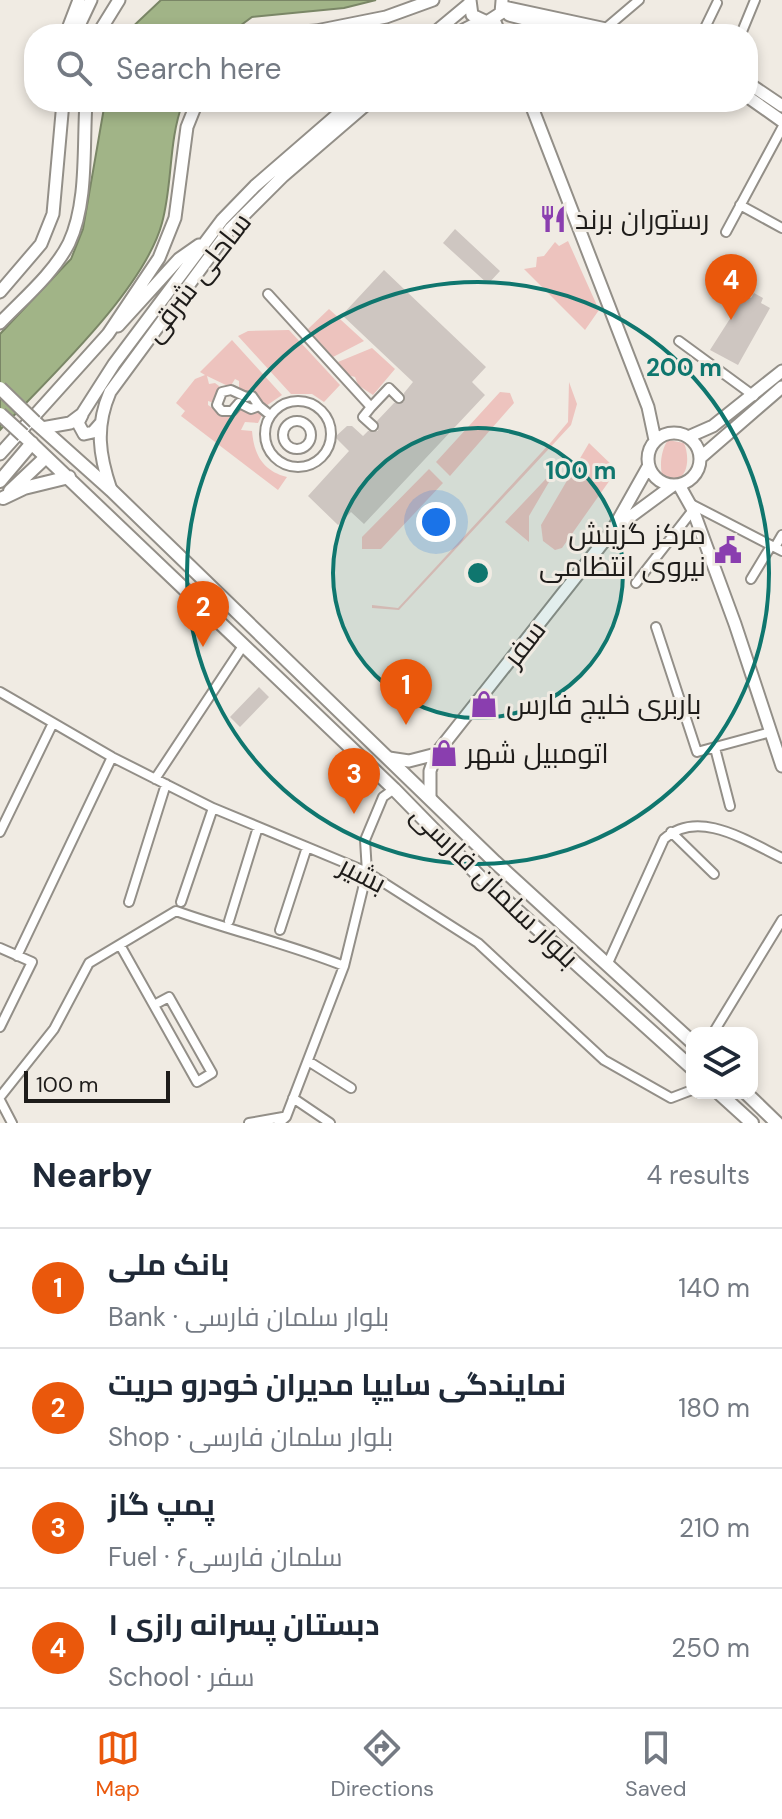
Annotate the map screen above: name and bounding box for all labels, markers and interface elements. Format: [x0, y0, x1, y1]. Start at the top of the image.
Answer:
search box [24, 24, 758, 112]
icon: search [52, 46, 96, 90]
text: Search here [116, 49, 282, 88]
place label: رستوران برند [575, 201, 709, 238]
restaurant icon: رستوران برند [538, 204, 568, 234]
street label: ساحلی شرقی [135, 205, 260, 350]
pin: 4 [705, 254, 757, 320]
text: 200 m [646, 352, 722, 383]
text: 100 m [546, 455, 616, 486]
your location [416, 502, 456, 542]
place label: مرکز گزینش نیروی انتظامی [539, 516, 706, 585]
public building icon: مرکز گزینش نیروی انتظامی [713, 535, 743, 565]
centre of rings [464, 559, 492, 587]
pin: 2 [177, 581, 229, 647]
street label: سفر [493, 612, 554, 676]
pin: 1 [380, 659, 432, 725]
place label: باربری خلیج فارس [506, 686, 701, 723]
shop icon: باربری خلیج فارس [469, 689, 499, 719]
place label: اتومبیل شهر [464, 735, 609, 772]
shop icon: اتومبیل شهر [429, 738, 459, 768]
pin: 3 [328, 748, 380, 814]
street label: بلوار سلمان فارسی [403, 797, 587, 976]
street label: بشیر [331, 846, 393, 902]
map controls [686, 1027, 758, 1099]
button: layers [686, 1027, 758, 1099]
scale bar [24, 1067, 170, 1103]
text: 100 m [36, 1070, 98, 1099]
text: Nearby [32, 1153, 152, 1198]
text: 4 results [646, 1158, 750, 1192]
text: بانک ملی [108, 1245, 229, 1284]
text: 1 [53, 1271, 63, 1305]
text: 140 m [678, 1271, 750, 1305]
text: Bank · بلوار سلمان فارسی [108, 1300, 389, 1334]
text: نمایندگی سایپا مدیران خودرو حریت [108, 1365, 566, 1404]
text: 2 [50, 1391, 66, 1425]
text: 180 m [678, 1391, 750, 1425]
text: Shop · بلوار سلمان فارسی [108, 1420, 393, 1454]
text: پمپ گاز [108, 1485, 215, 1524]
text: 3 [50, 1511, 66, 1545]
text: 210 m [679, 1511, 750, 1545]
text: Fuel · سلمان فارسی۶ [108, 1540, 343, 1574]
text: دبستان پسرانه رازی ۱ [108, 1605, 380, 1644]
text: 4 [50, 1631, 66, 1665]
text: 250 m [671, 1631, 750, 1665]
text: School · سفر [108, 1660, 254, 1694]
tab: Map [95, 1726, 140, 1803]
tab: Directions [331, 1726, 434, 1803]
tab: Saved [625, 1726, 687, 1803]

